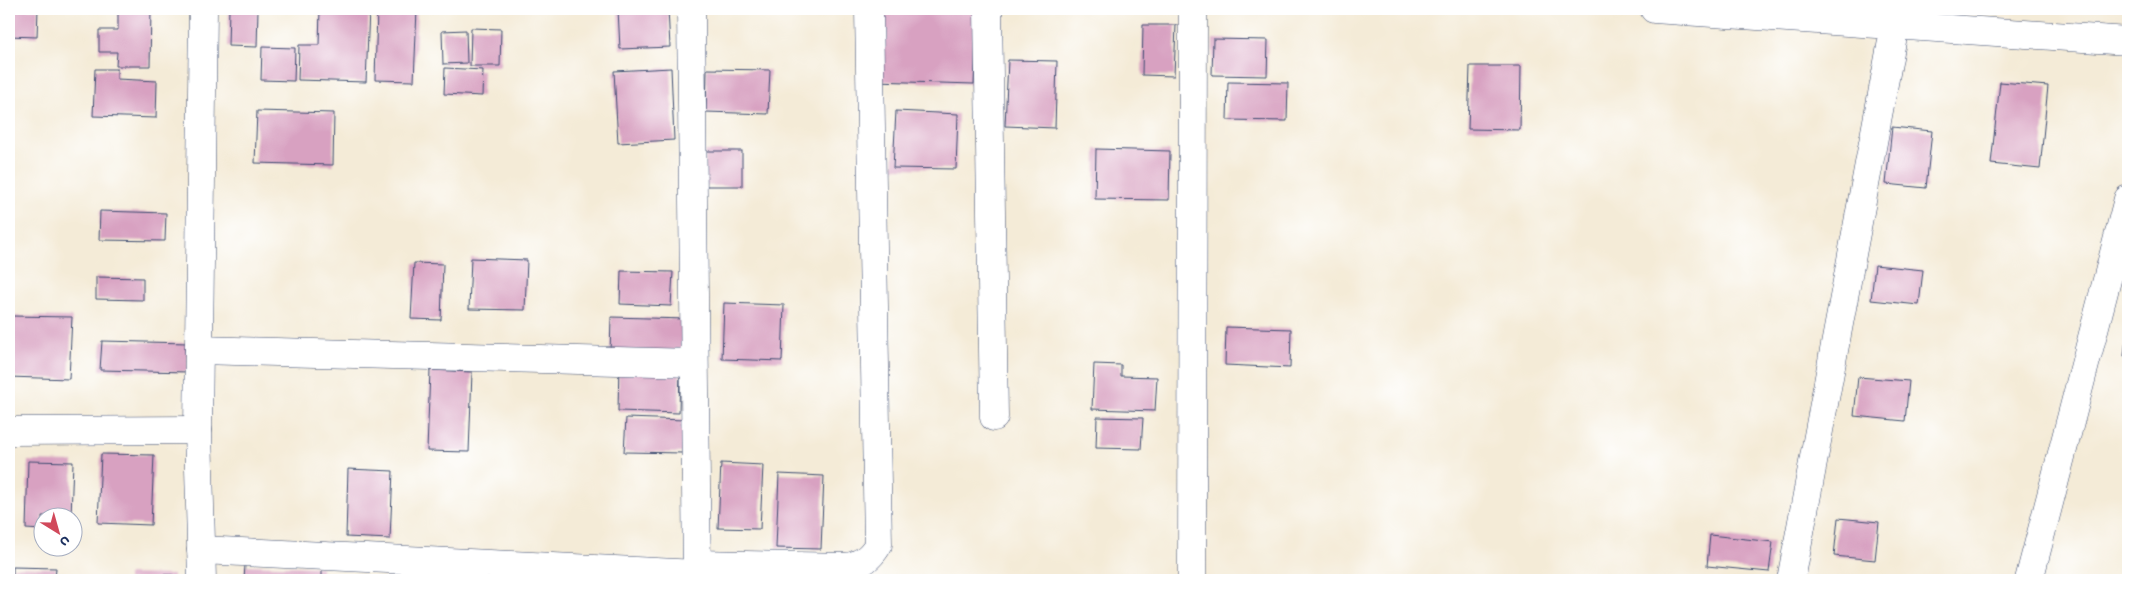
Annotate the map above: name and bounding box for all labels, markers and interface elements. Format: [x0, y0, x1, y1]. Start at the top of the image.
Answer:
north arrow [32, 506, 82, 556]
text: U [56, 531, 73, 550]

